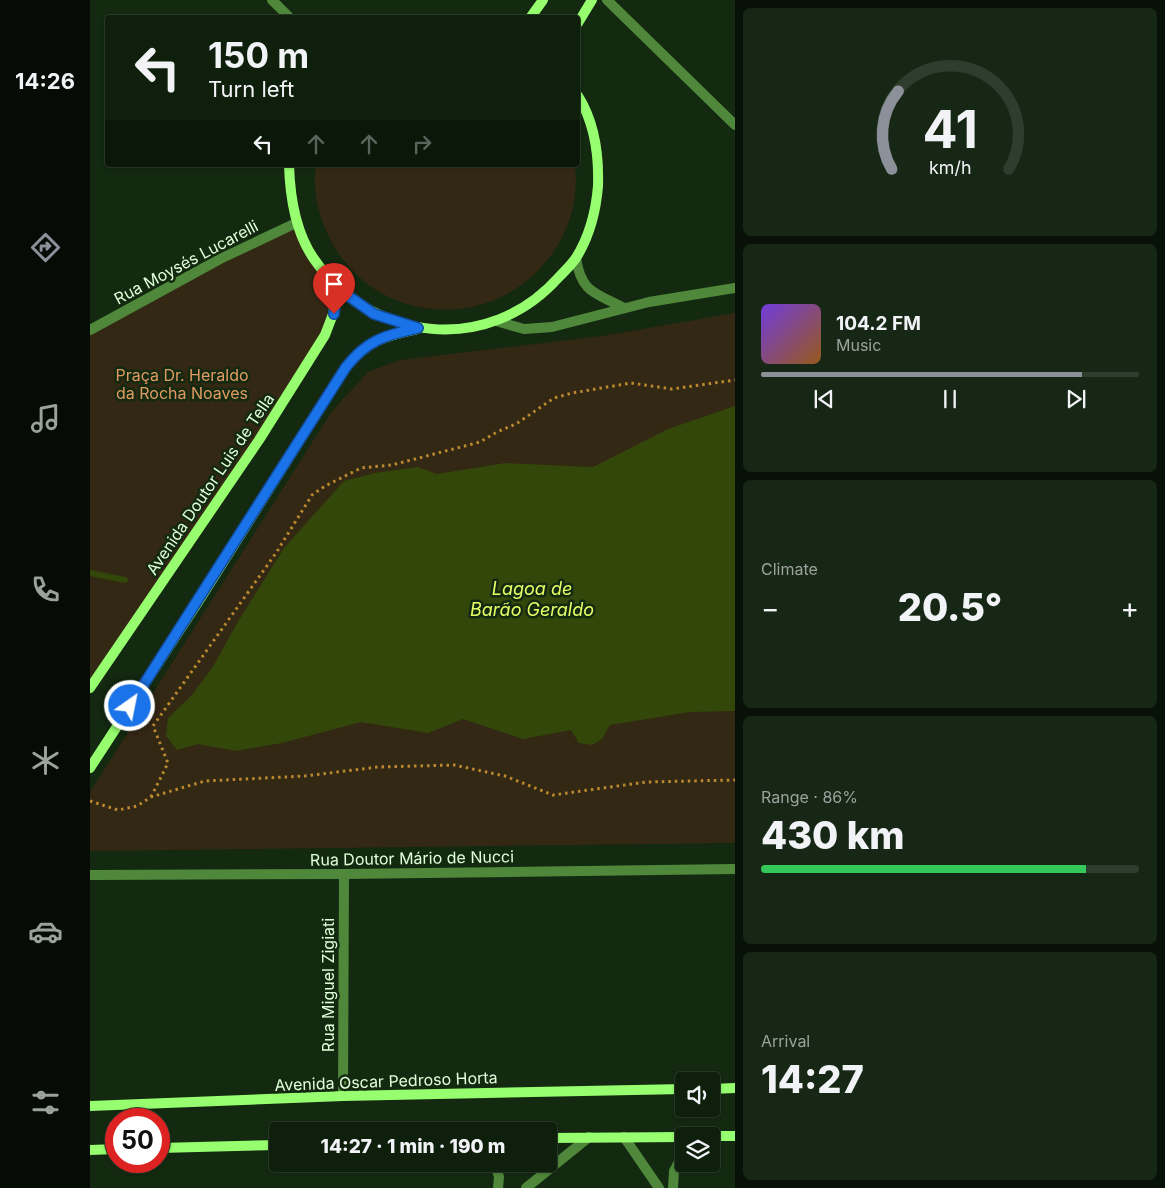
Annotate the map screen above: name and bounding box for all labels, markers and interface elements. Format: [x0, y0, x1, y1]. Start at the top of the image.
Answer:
text: 150 m [208, 34, 309, 76]
icon: left [125, 35, 190, 100]
text: 14:26 [15, 68, 75, 94]
text: Turn left [208, 76, 294, 102]
text: 41 [922, 98, 978, 161]
icon: left [249, 130, 277, 158]
icon: ahead [302, 130, 330, 158]
icon: ahead [355, 130, 383, 158]
icon: right [408, 130, 436, 158]
text: km/h [929, 157, 971, 178]
street label: Rua Moysés Lucarelli [111, 216, 261, 308]
icon: directions [28, 230, 63, 265]
pin [313, 263, 355, 314]
icon: arrive [320, 270, 348, 298]
text: 104.2 FM [836, 312, 921, 335]
text: Music [836, 335, 881, 355]
park label: Praça Dr. Heraldo da Rocha Noaves [115, 365, 249, 403]
icon: previous [810, 385, 838, 413]
icon: pause [936, 385, 964, 413]
icon: next [1062, 385, 1090, 413]
street label: Avenida Doutor Luis de Tella [142, 390, 278, 578]
icon: music [28, 401, 63, 436]
text: Climate [761, 559, 818, 579]
icon: phone [28, 572, 63, 607]
water label: Lagoa de Barão Geraldo [470, 578, 594, 620]
text: 20.5° [898, 584, 1002, 630]
text: − [761, 591, 780, 625]
text: + [1120, 591, 1139, 625]
position arrow [103, 679, 155, 731]
icon: climate [28, 743, 63, 778]
text: Range · 86% [761, 787, 858, 807]
text: 430 km [761, 812, 904, 858]
street label: Rua Doutor Mário de Nucci [310, 846, 514, 870]
icon: car [28, 914, 63, 949]
street label: Rua Miguel Zigiati [318, 918, 338, 1052]
text: Arrival [761, 1031, 810, 1051]
text: 14:27 [761, 1056, 864, 1102]
street label: Avenida Oscar Pedroso Horta [274, 1067, 498, 1095]
map controls [675, 1072, 720, 1172]
button: sound [675, 1072, 720, 1117]
icon: filters [28, 1085, 63, 1120]
speed limit sign: 50 [105, 1108, 170, 1173]
button: layers [675, 1127, 720, 1172]
text: 14:27 · 1 min · 190 m [321, 1135, 505, 1158]

